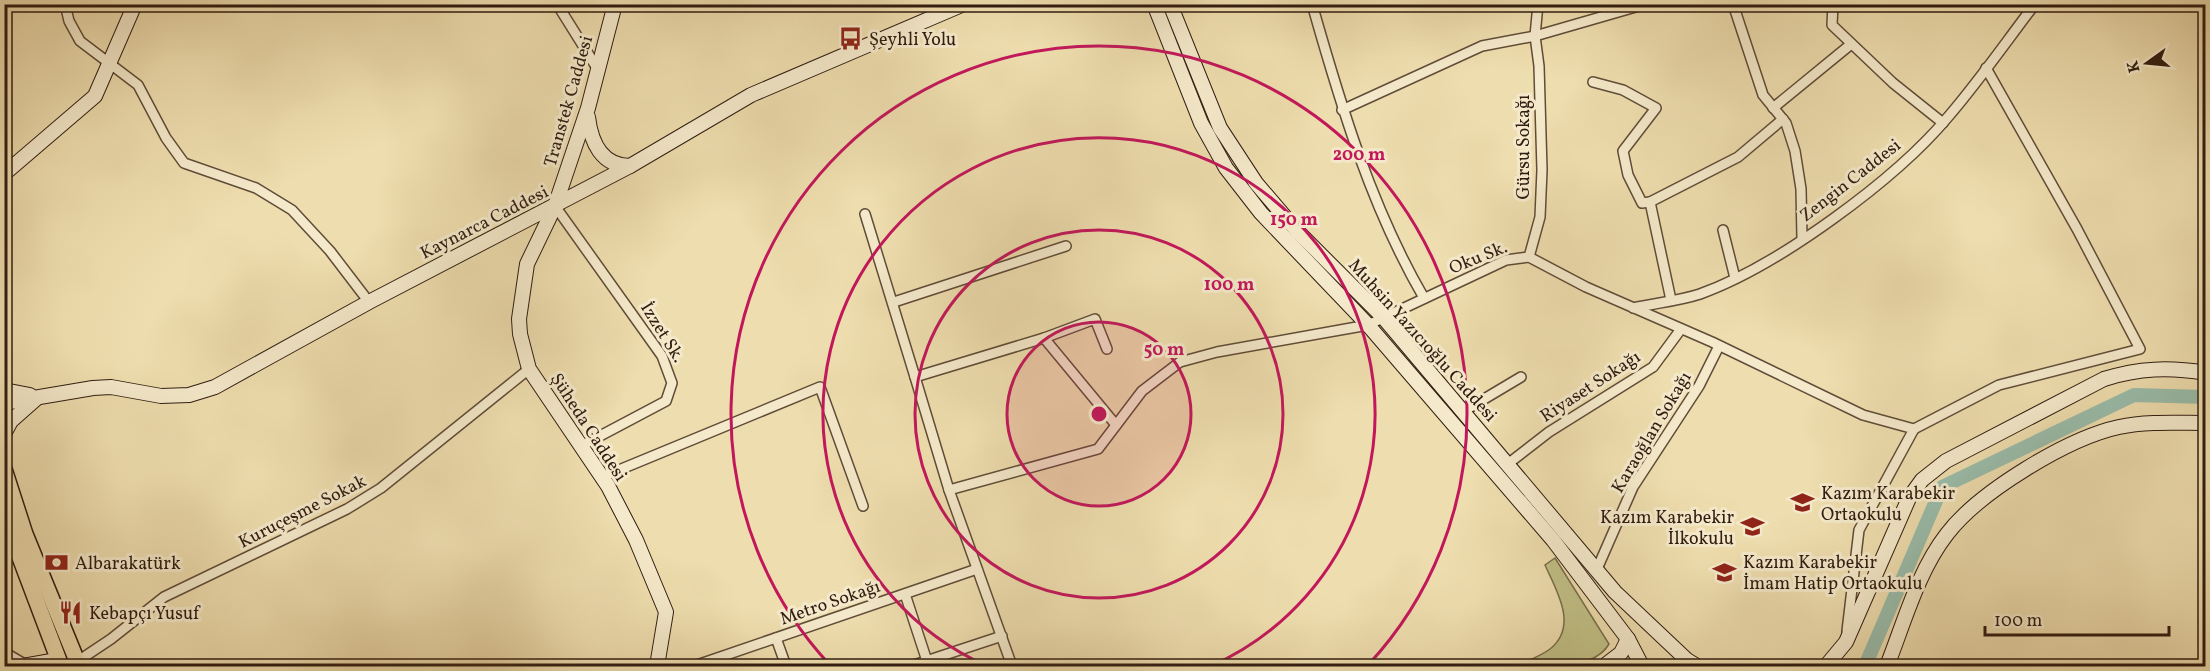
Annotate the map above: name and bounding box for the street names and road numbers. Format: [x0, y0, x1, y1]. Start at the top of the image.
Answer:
street label: Transtek Caddesi [539, 33, 600, 170]
street label: Gürsu Sokağı [1512, 94, 1537, 200]
street label: Zengin Caddesi [1795, 134, 1907, 229]
street label: Kaynarca Caddesi [416, 180, 553, 266]
street label: Oku Sk. [1446, 235, 1511, 281]
street label: Muhsin Yazıcıoğlu Caddesi [1342, 254, 1502, 428]
street label: İzzet Sk. [633, 298, 690, 368]
street label: Riyaset Sokağı [1536, 345, 1646, 429]
street label: Karaoğlan Sokağı [1606, 367, 1699, 498]
street label: Şüheda Caddesi [543, 369, 632, 487]
street label: Kuruçeşme Sokak [234, 469, 371, 555]
street label: Metro Sokağı [777, 575, 884, 632]

